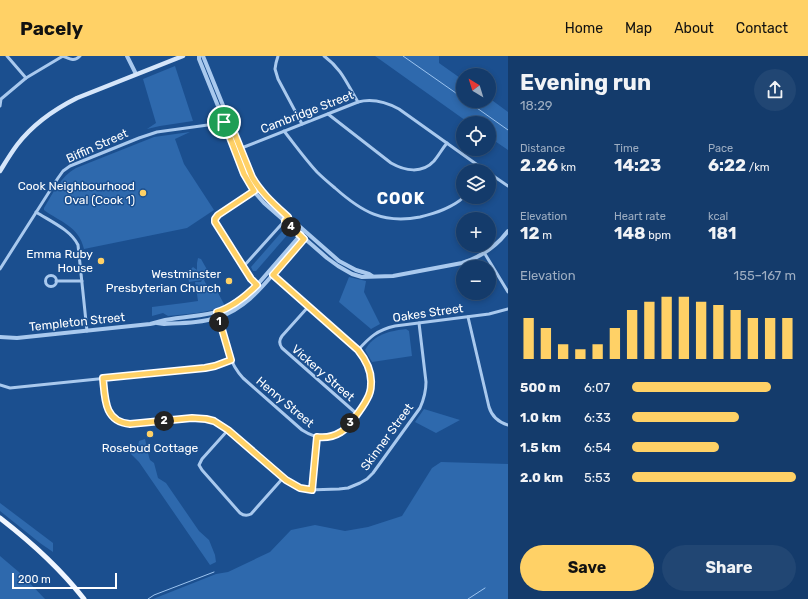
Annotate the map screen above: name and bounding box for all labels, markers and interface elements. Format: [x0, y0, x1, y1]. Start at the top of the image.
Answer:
text: Pacely [20, 17, 83, 40]
text: Home [565, 20, 603, 37]
text: Map [625, 20, 652, 37]
text: About [674, 20, 714, 37]
text: Contact [736, 20, 788, 37]
north arrow [456, 68, 496, 108]
map controls [456, 68, 496, 300]
text: Evening run [520, 69, 651, 96]
button: share [754, 69, 796, 111]
street label: Cambridge Street [258, 88, 356, 136]
text: 18:29 [520, 98, 553, 113]
pin [207, 105, 241, 139]
icon: arrive [213, 111, 235, 133]
button: locate [456, 116, 496, 156]
street label: Biffin Street [64, 126, 130, 166]
text: Distance [520, 142, 565, 155]
text: Time [614, 142, 639, 155]
text: Pace [708, 142, 733, 155]
text: 2.26 [520, 155, 558, 175]
text: 14:23 [614, 155, 661, 175]
text: 6:22 [708, 155, 746, 175]
text: km [558, 161, 576, 174]
text: /km [746, 161, 770, 174]
button: layers [456, 164, 496, 204]
place label: Cook Neighbourhood Oval (Cook 1) [18, 179, 135, 207]
marker: Cook Neighbourhood Oval (Cook 1) [138, 188, 148, 198]
district label: COOK [377, 189, 425, 208]
text: Elevation [520, 210, 567, 223]
text: Heart rate [614, 210, 666, 223]
text: kcal [708, 210, 728, 223]
button: + [456, 212, 496, 252]
pin: 4 [281, 217, 301, 237]
text: 4 [287, 220, 295, 233]
text: 12 [520, 223, 540, 243]
text: 148 [614, 223, 646, 243]
text: 181 [708, 223, 736, 243]
text: m [540, 229, 552, 242]
text: bpm [646, 229, 671, 242]
place label: Emma Ruby House [26, 247, 93, 275]
marker: Emma Ruby House [96, 256, 106, 266]
button: − [456, 260, 496, 300]
place label: Westminster Presbyterian Church [106, 267, 221, 295]
text: Elevation [520, 268, 576, 283]
text: 155–167 m [734, 268, 796, 283]
marker: Westminster Presbyterian Church [224, 276, 234, 286]
street label: Oakes Street [392, 301, 464, 325]
street label: Templeton Street [28, 310, 126, 334]
pin: 1 [209, 312, 229, 332]
text: 1 [216, 315, 222, 328]
street label: Vickery Street [289, 342, 357, 404]
street label: Henry Street [253, 374, 317, 430]
text: 500 m [520, 380, 561, 395]
text: 6:07 [584, 380, 610, 395]
street label: Skinner Street [358, 400, 416, 473]
text: 1.0 km [520, 410, 561, 425]
text: 6:33 [584, 410, 611, 425]
pin: 2 [154, 411, 174, 431]
pin: 3 [340, 413, 360, 433]
text: 2 [160, 414, 168, 427]
text: 3 [346, 416, 354, 429]
marker: Rosebud Cottage [145, 429, 155, 439]
text: 1.5 km [520, 440, 561, 455]
text: 6:54 [584, 440, 611, 455]
place label: Rosebud Cottage [102, 441, 199, 455]
text: 2.0 km [520, 470, 563, 485]
text: 5:53 [584, 470, 611, 485]
button: Save [520, 545, 654, 591]
button: Share [662, 545, 796, 591]
scale bar [12, 571, 117, 590]
text: 200 m [18, 573, 51, 586]

